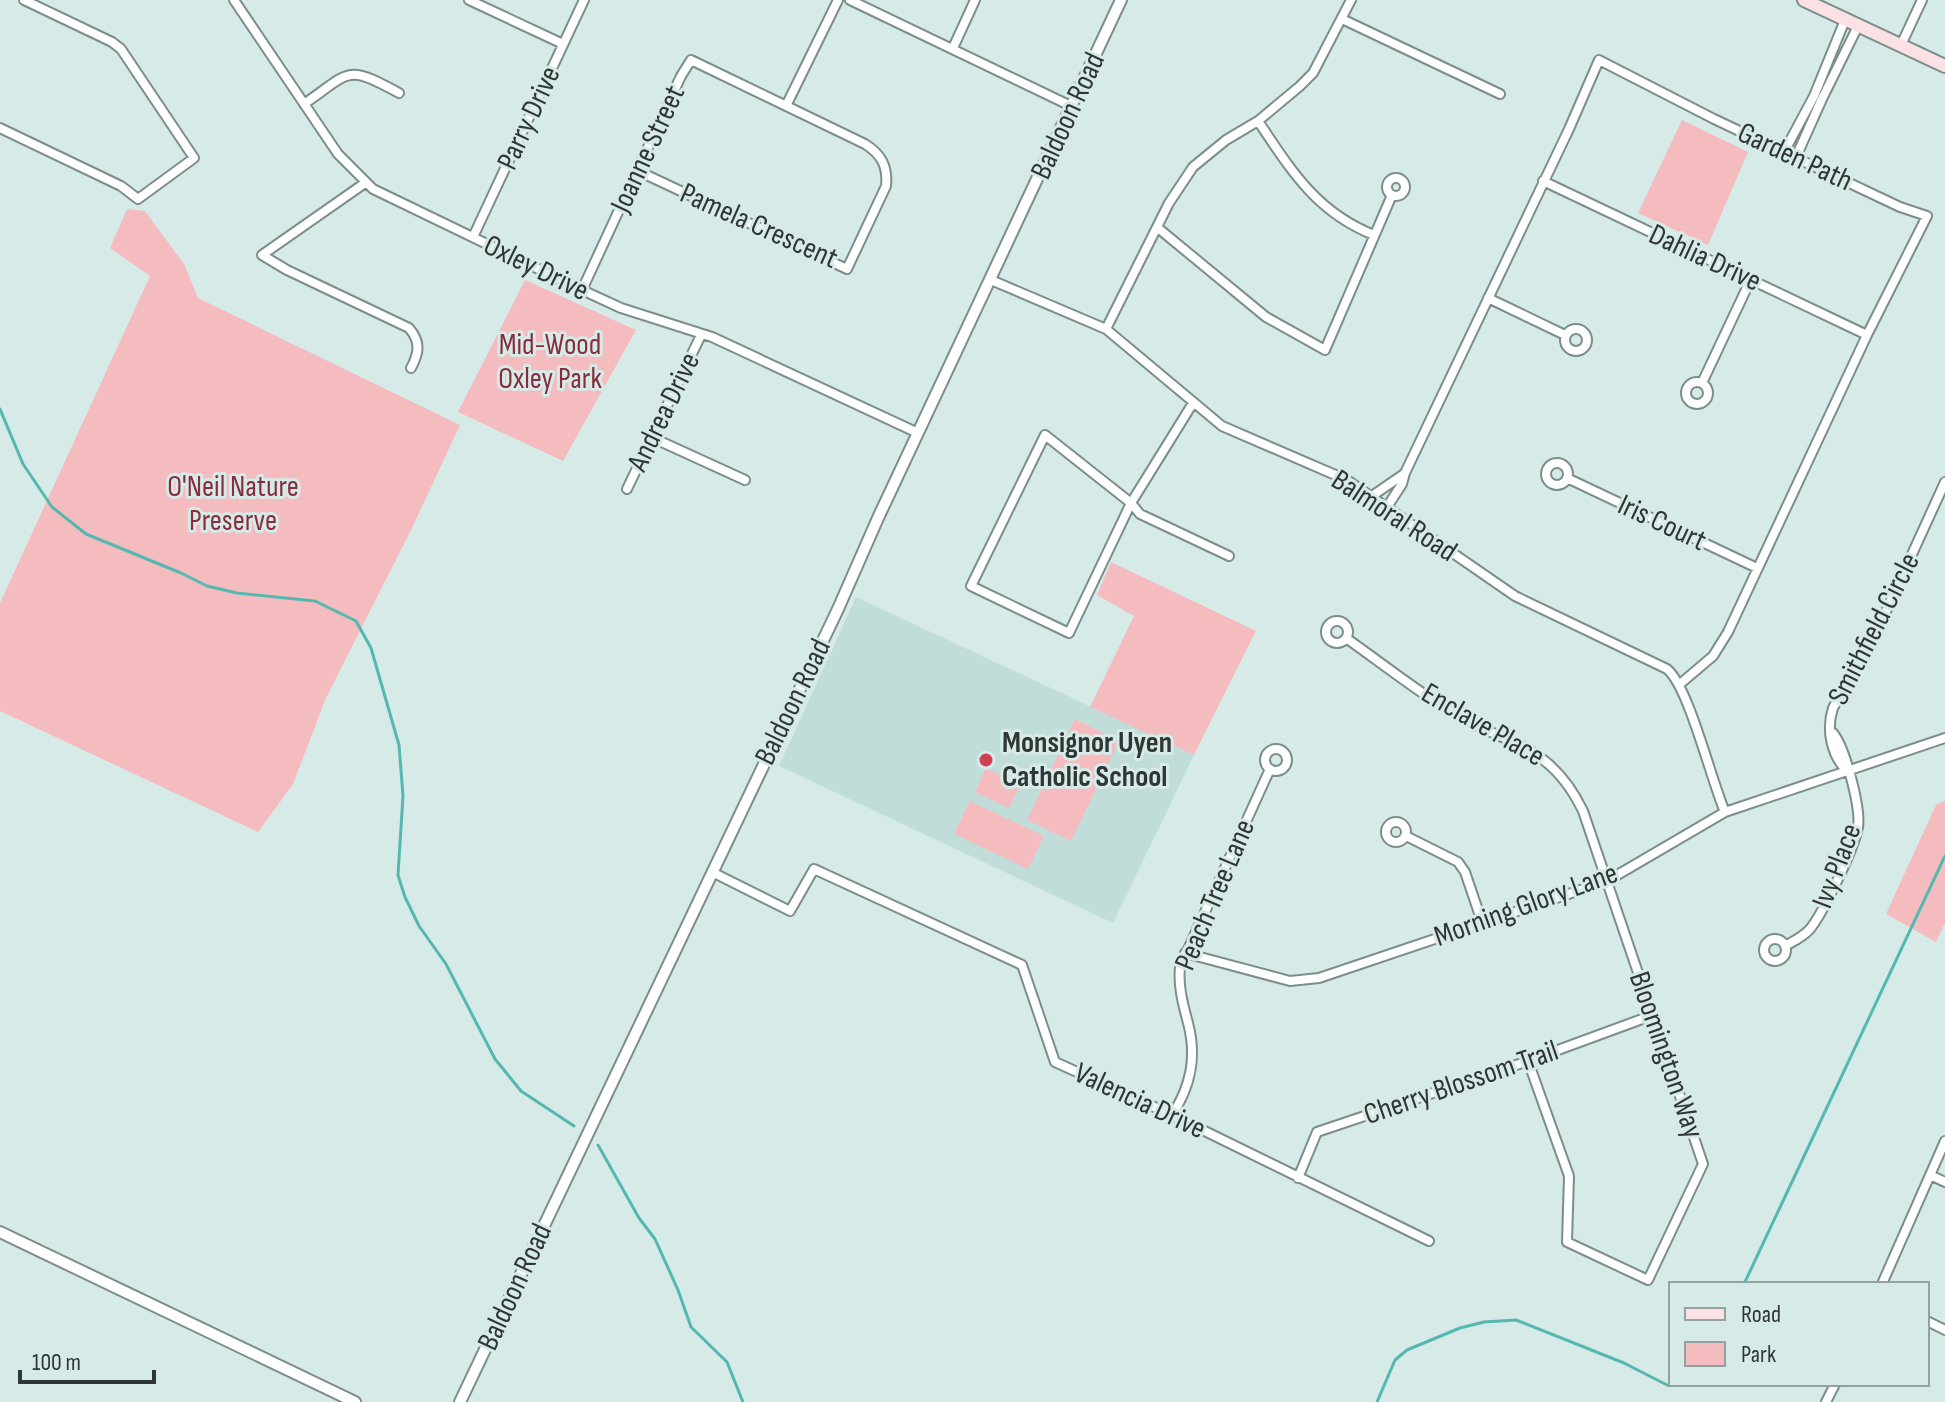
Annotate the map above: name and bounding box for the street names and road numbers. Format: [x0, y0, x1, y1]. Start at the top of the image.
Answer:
street label: Baldoon Road [1023, 47, 1113, 185]
street label: Parry Drive [489, 61, 569, 175]
street label: Joanne Street [603, 80, 693, 219]
street label: Garden Path [1732, 115, 1858, 199]
street label: Pamela Crescent [675, 175, 843, 277]
street label: Dahlia Drive [1643, 216, 1767, 300]
street label: Oxley Drive [478, 227, 594, 309]
street label: Andrea Drive [619, 347, 708, 478]
street label: Balmoral Road [1325, 462, 1463, 570]
street label: Iris Court [1612, 487, 1712, 559]
street label: Smithfield Circle [1820, 547, 1928, 711]
street label: Baldoon Road [747, 633, 839, 771]
street label: Enclave Place [1415, 675, 1551, 775]
street label: Peach Tree Lane [1167, 814, 1263, 976]
street label: Ivy Place [1804, 819, 1870, 913]
street label: Morning Glory Lane [1429, 855, 1623, 955]
street label: Bloomington Way [1621, 967, 1711, 1143]
street label: Cherry Blossom Trail [1359, 1033, 1563, 1133]
street label: Valencia Drive [1069, 1055, 1211, 1147]
street label: Baldoon Road [470, 1218, 560, 1356]

